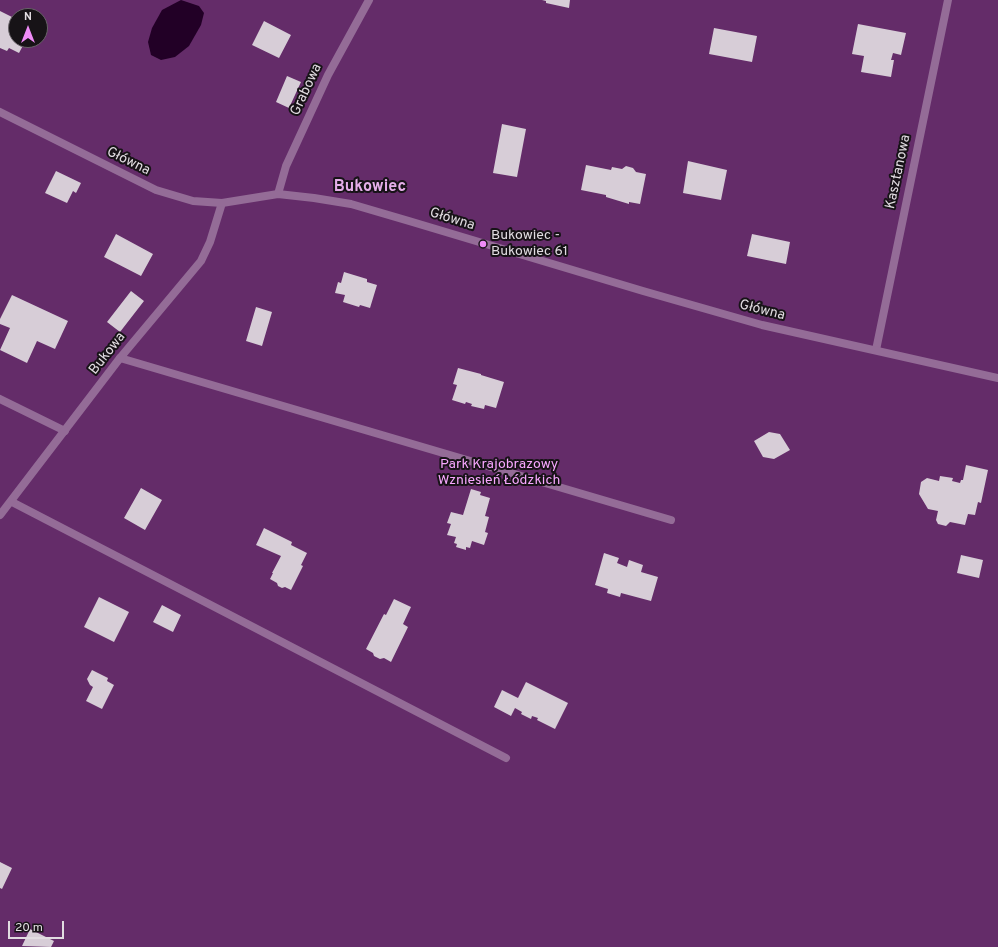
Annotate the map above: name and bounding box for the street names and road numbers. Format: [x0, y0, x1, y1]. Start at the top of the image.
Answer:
street label: Grabowa [288, 61, 326, 119]
street label: Kasztanowa [883, 133, 915, 211]
street label: Główna [103, 144, 153, 180]
street label: Główna [427, 205, 477, 235]
street label: Główna [737, 297, 787, 325]
street label: Bukowa [86, 330, 130, 378]

